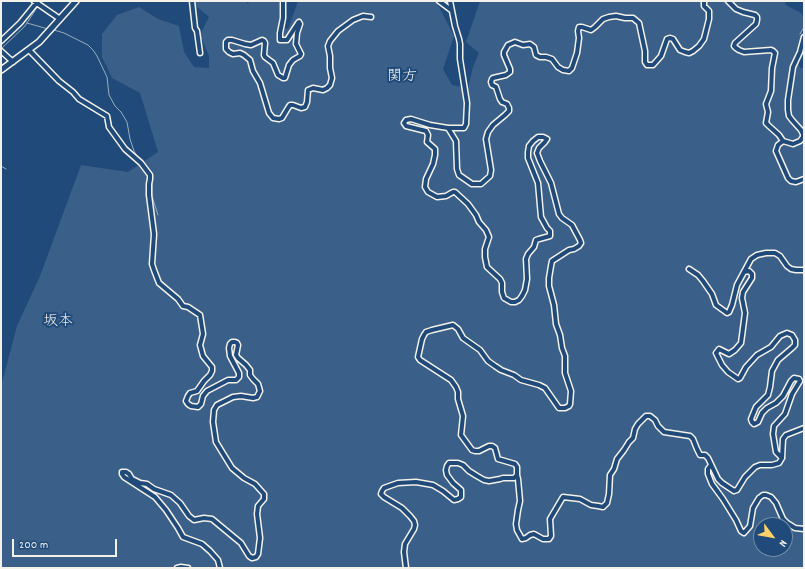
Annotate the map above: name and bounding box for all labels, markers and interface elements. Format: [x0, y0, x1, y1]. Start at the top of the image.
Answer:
district label: 関方 [387, 69, 417, 87]
district label: 坂本 [43, 314, 73, 332]
north arrow [753, 517, 793, 557]
scale bar [14, 531, 119, 557]
text: N [774, 536, 791, 549]
text: 200 m [19, 537, 48, 554]

